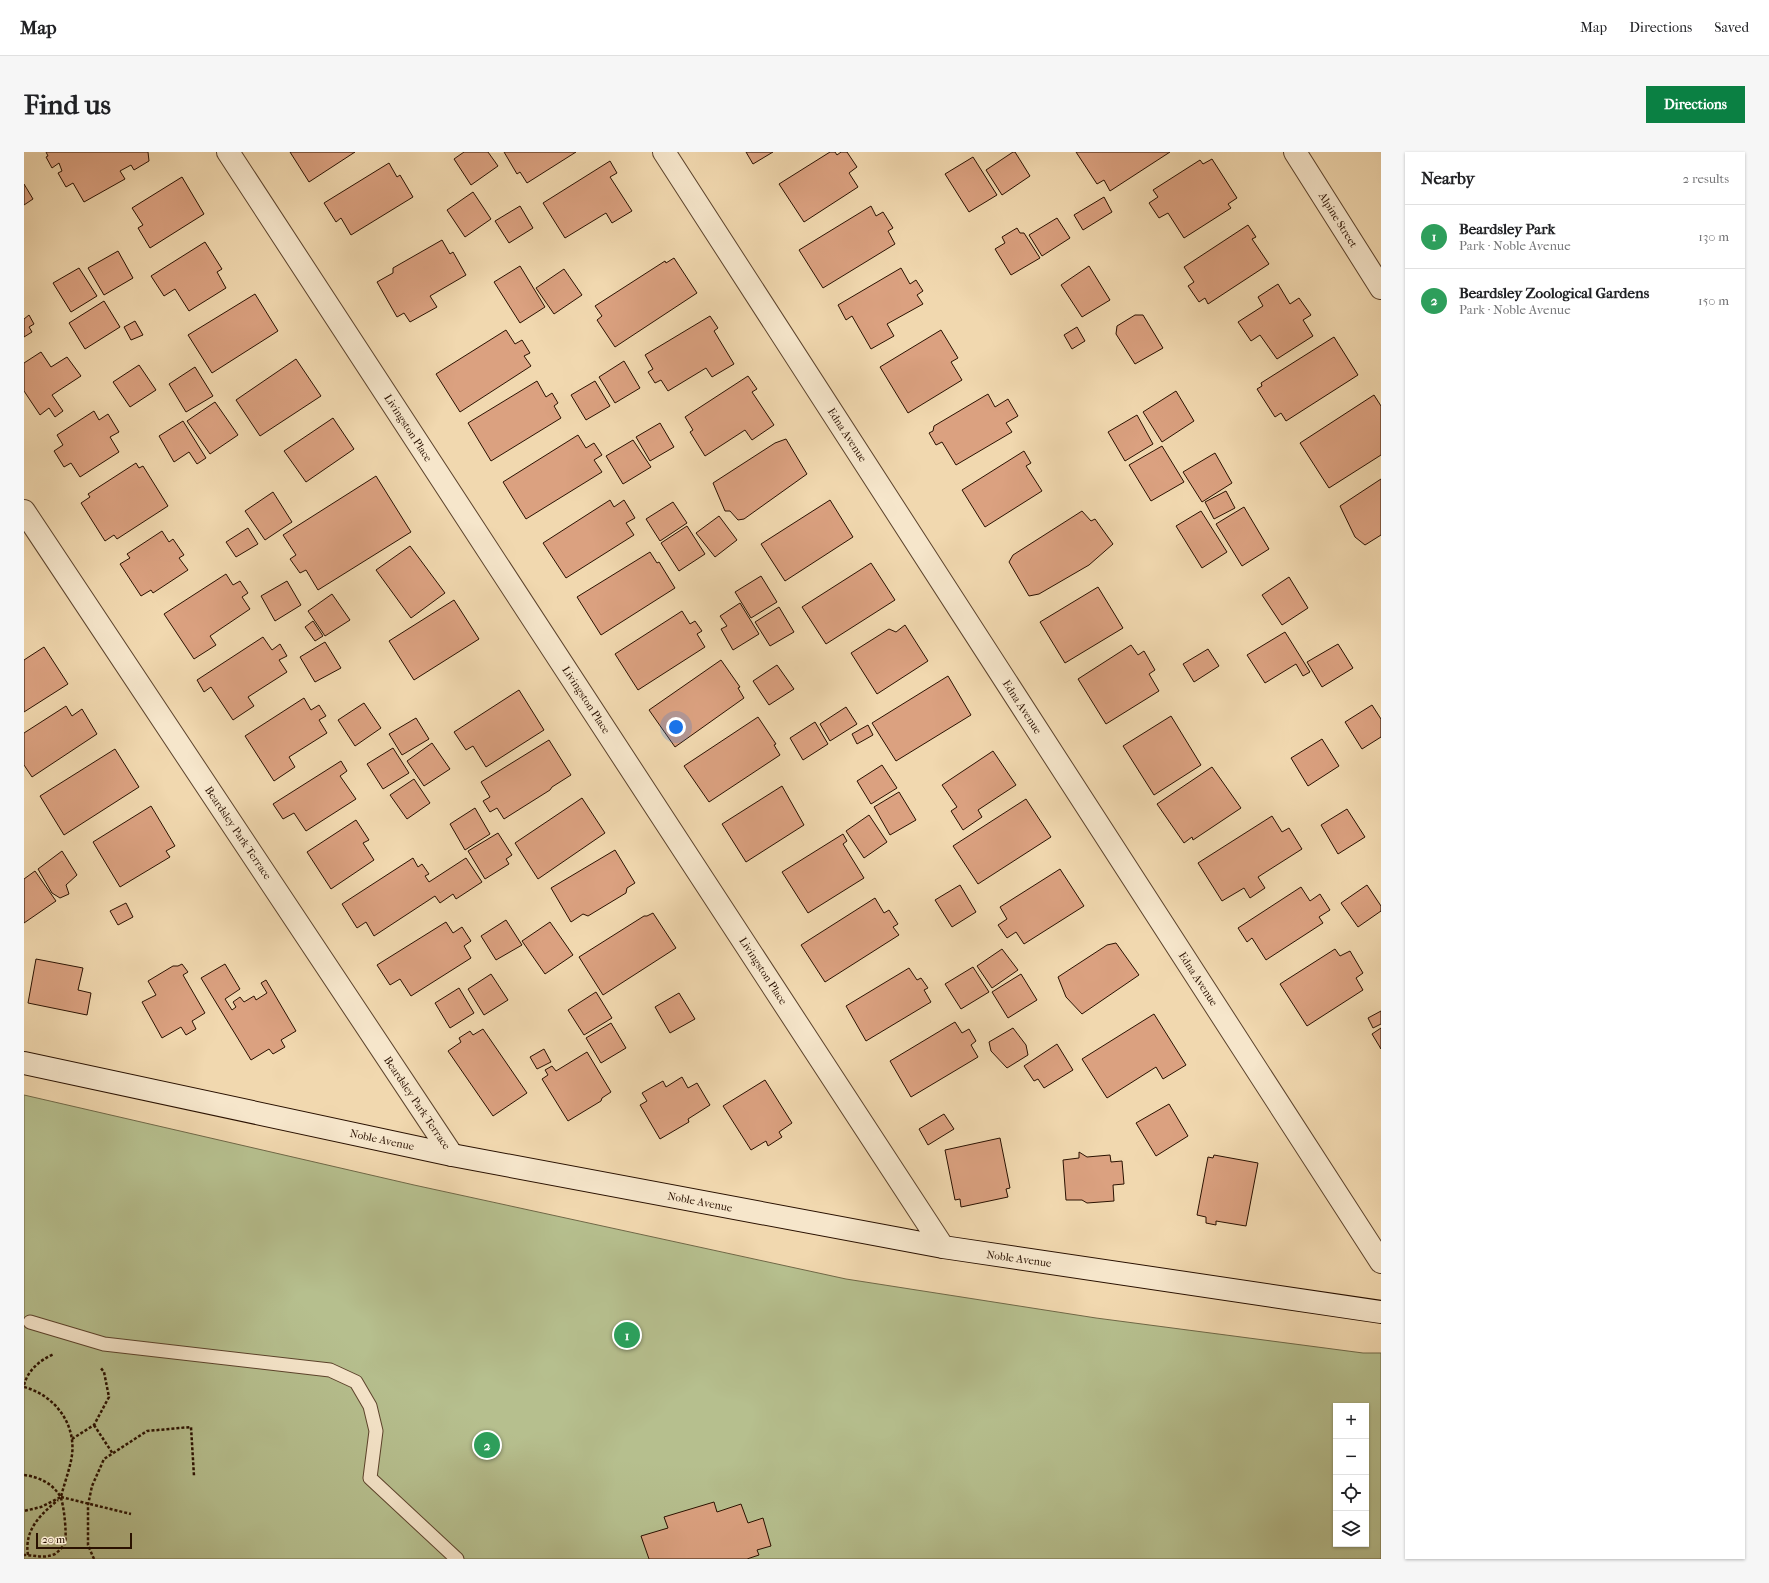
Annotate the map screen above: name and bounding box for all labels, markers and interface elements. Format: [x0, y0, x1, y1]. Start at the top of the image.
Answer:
text: Map [20, 17, 56, 39]
text: Map [1580, 19, 1607, 36]
text: Directions [1629, 19, 1692, 36]
text: Saved [1714, 19, 1749, 36]
button: Directions [1646, 86, 1745, 123]
text: Find us [24, 88, 111, 121]
text: Nearby [1421, 168, 1475, 188]
text: 2 results [1683, 171, 1729, 186]
street label: Alpine Street [1315, 189, 1360, 250]
text: Beardsley Park [1459, 220, 1555, 238]
text: 1 [1432, 229, 1436, 244]
text: 130 m [1698, 229, 1729, 244]
text: Park · Noble Avenue [1459, 238, 1571, 253]
text: Beardsley Zoological Gardens [1459, 284, 1649, 302]
text: 2 [1431, 293, 1437, 308]
text: 150 m [1698, 293, 1729, 308]
text: Park · Noble Avenue [1459, 302, 1571, 317]
street label: Livingston Place [381, 392, 435, 465]
street label: Edna Avenue [825, 405, 870, 465]
street label: Livingston Place [559, 664, 613, 737]
street label: Edna Avenue [1000, 677, 1045, 737]
your location [666, 717, 686, 737]
street label: Beardsley Park Terrace [202, 784, 274, 883]
street label: Livingston Place [736, 935, 790, 1008]
street label: Edna Avenue [1176, 949, 1221, 1009]
street label: Beardsley Park Terrace [381, 1054, 453, 1153]
street label: Noble Avenue [349, 1127, 416, 1153]
street label: Noble Avenue [667, 1189, 734, 1215]
street label: Noble Avenue [986, 1248, 1053, 1270]
pin: 1 [614, 1320, 640, 1350]
map controls [1333, 1403, 1369, 1547]
button: + [1333, 1403, 1369, 1439]
pin: 2 [474, 1430, 500, 1460]
button: − [1333, 1439, 1369, 1475]
button: locate [1333, 1475, 1369, 1511]
button: layers [1333, 1511, 1369, 1547]
scale bar [36, 1531, 132, 1550]
text: 20 m [42, 1533, 65, 1546]

